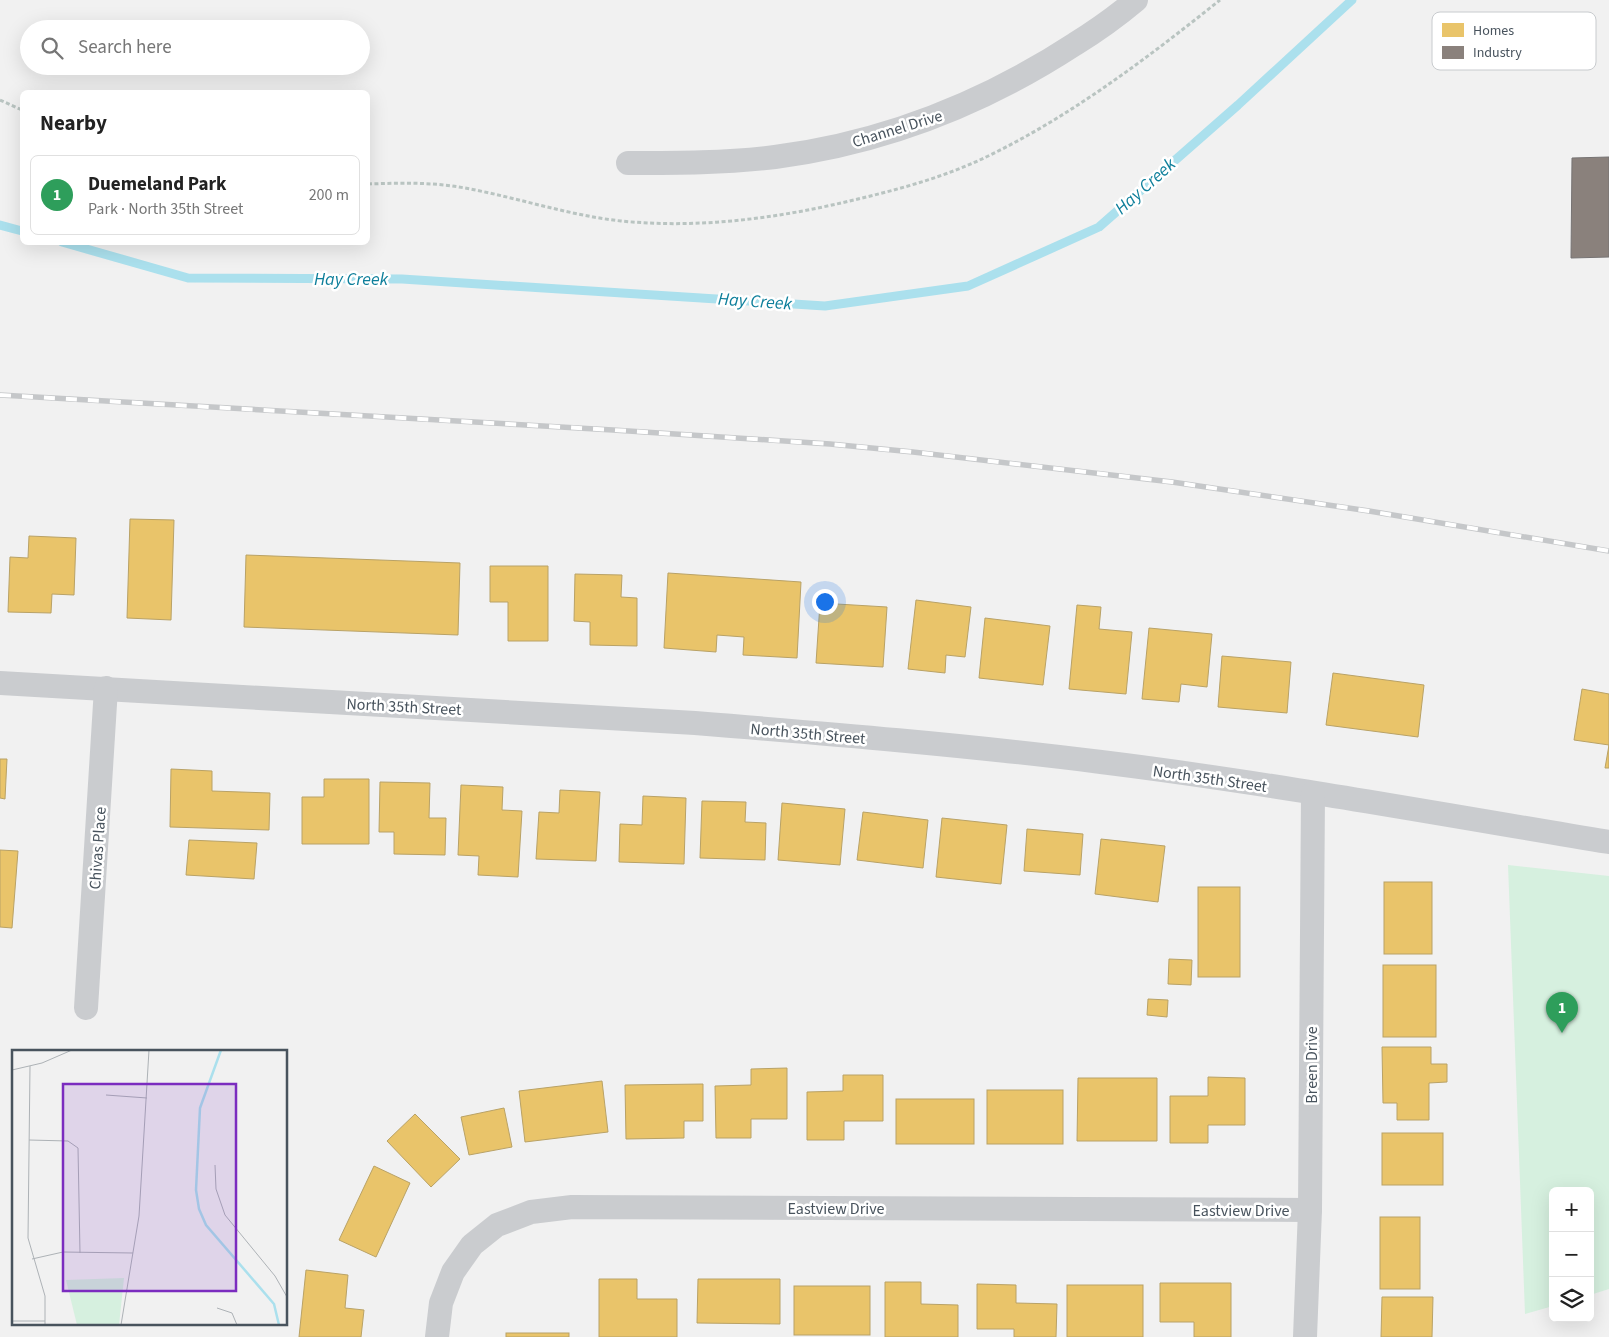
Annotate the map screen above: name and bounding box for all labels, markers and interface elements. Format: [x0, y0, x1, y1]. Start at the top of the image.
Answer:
legend [1432, 12, 1596, 70]
search box [20, 20, 370, 75]
text: Homes [1473, 21, 1514, 41]
icon: search [38, 34, 66, 62]
text: Search here [78, 34, 172, 61]
text: Industry [1473, 43, 1522, 63]
street label: Channel Drive [849, 105, 945, 153]
text: Nearby [40, 108, 107, 138]
water label: Hay Creek [1109, 152, 1182, 221]
text: Duemeland Park [88, 171, 227, 198]
text: 1 [53, 184, 61, 206]
text: 200 m [309, 184, 349, 206]
text: Park · North 35th Street [88, 198, 243, 220]
water label: Hay Creek [314, 267, 389, 292]
water label: Hay Creek [717, 286, 793, 317]
your location [812, 589, 838, 615]
street label: North 35th Street [346, 693, 463, 721]
street label: North 35th Street [750, 718, 867, 750]
street label: North 35th Street [1151, 760, 1269, 798]
street label: Chivas Place [84, 806, 112, 890]
pin: 1 [1546, 992, 1578, 1033]
street label: Breen Drive [1301, 1026, 1323, 1104]
inset map [12, 1050, 288, 1324]
map controls [1549, 1187, 1594, 1322]
button: + [1549, 1187, 1594, 1232]
street label: Eastview Drive [787, 1198, 885, 1220]
street label: Eastview Drive [1192, 1200, 1290, 1222]
button: − [1549, 1232, 1594, 1277]
button: layers [1549, 1277, 1594, 1322]

